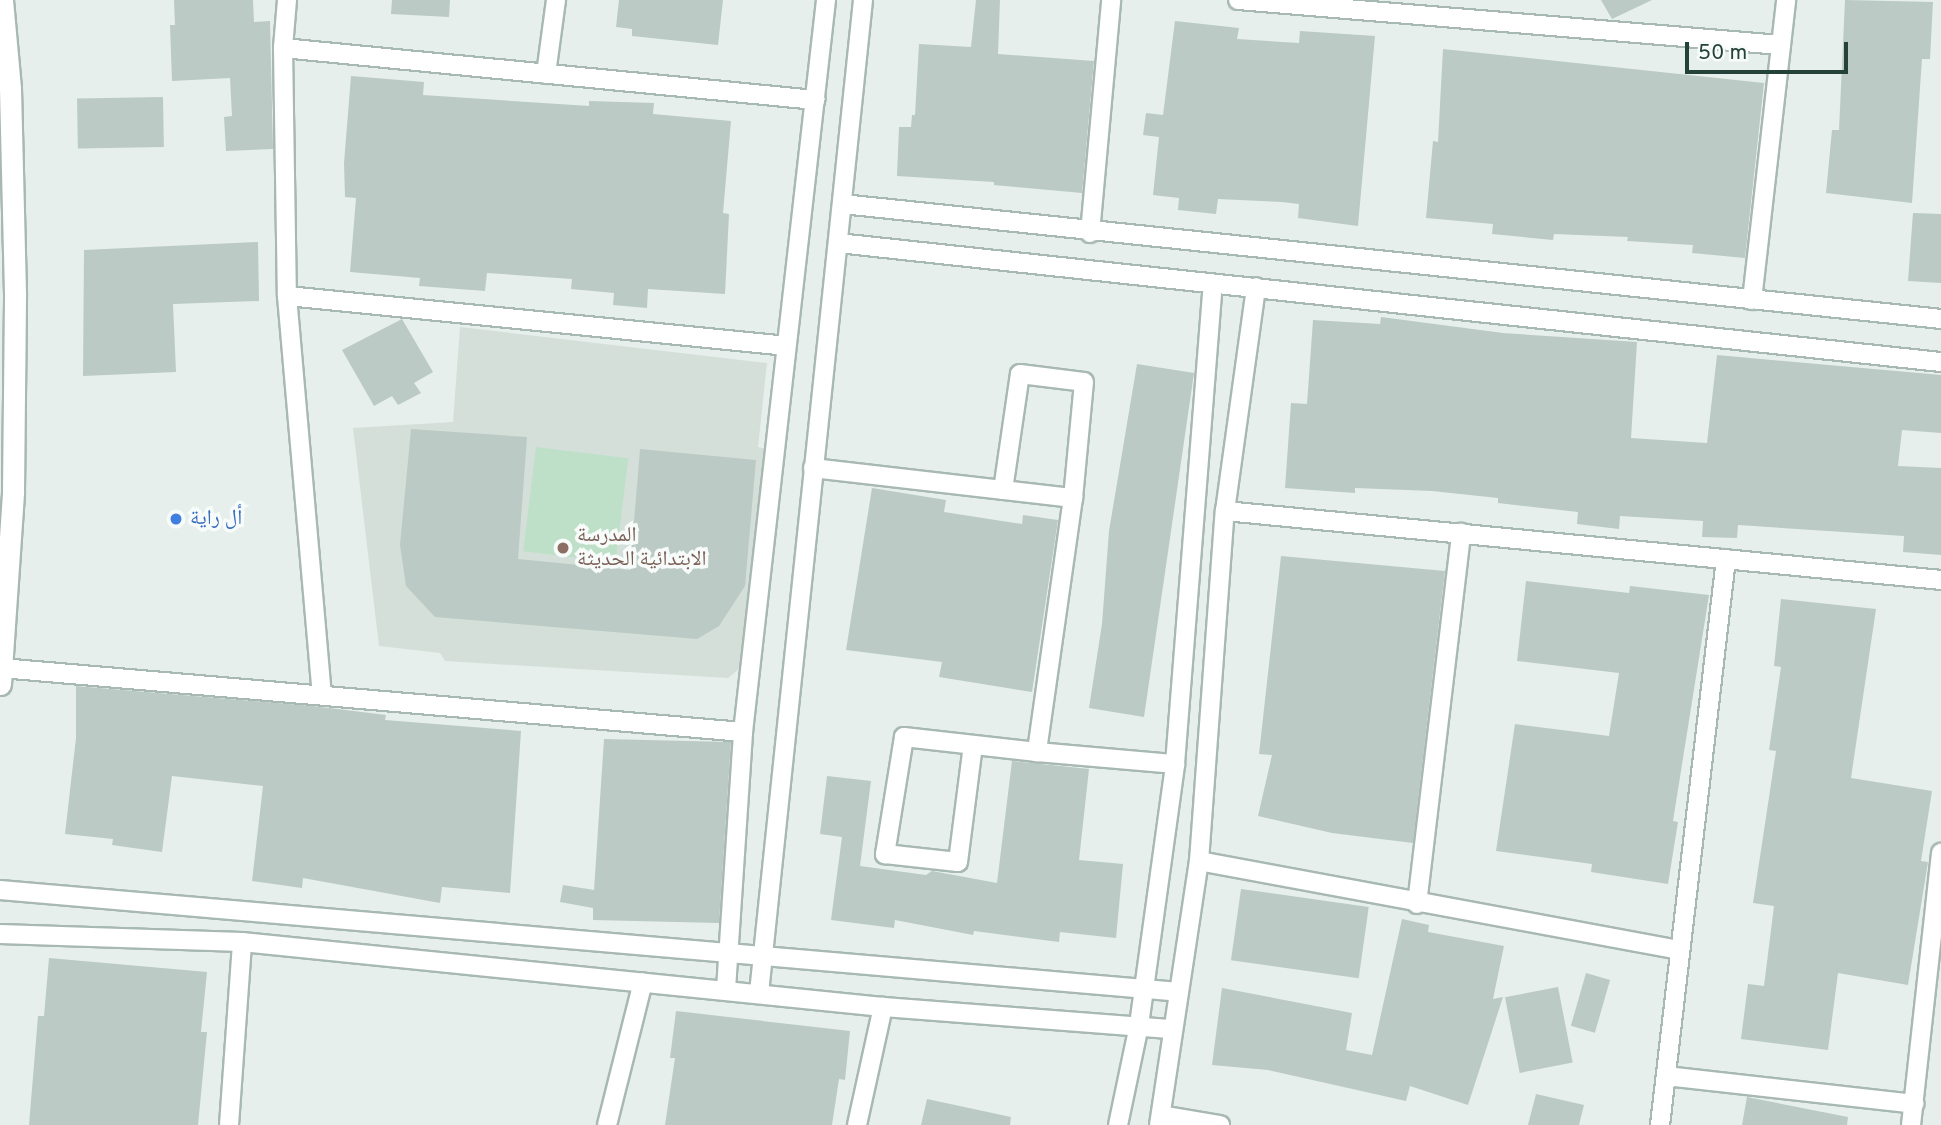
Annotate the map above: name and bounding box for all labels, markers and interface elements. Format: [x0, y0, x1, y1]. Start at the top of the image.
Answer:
scale bar [1689, 28, 1852, 72]
text: 50 m [1698, 40, 1747, 67]
place label: أل راية [190, 506, 242, 532]
marker: أل راية [168, 511, 184, 527]
place label: المدرسة الابتدائية الحديثة [577, 523, 707, 573]
marker: المدرسة الابتدائية الحديثة [555, 540, 571, 556]

